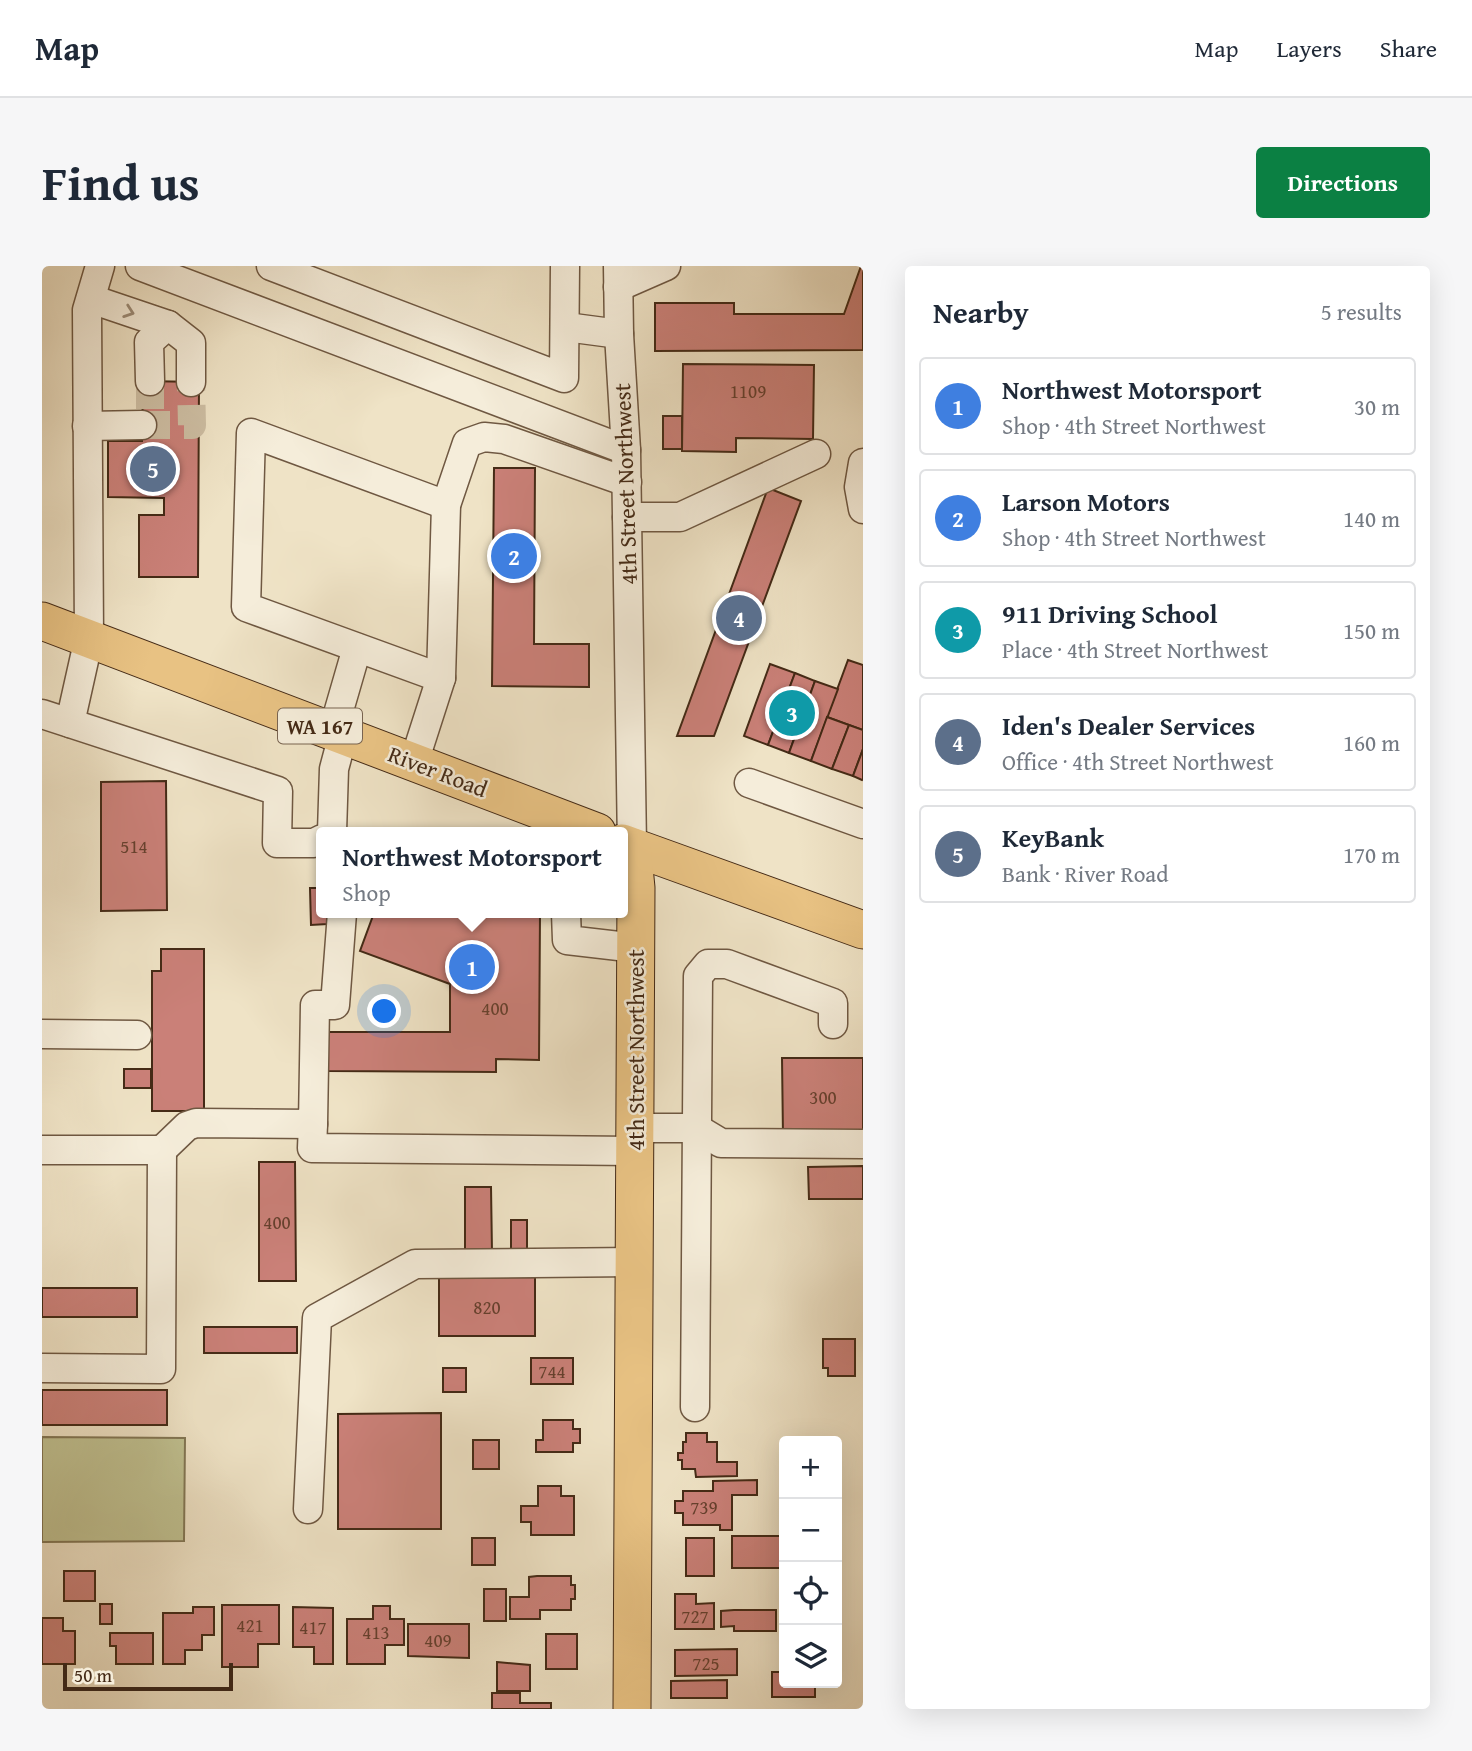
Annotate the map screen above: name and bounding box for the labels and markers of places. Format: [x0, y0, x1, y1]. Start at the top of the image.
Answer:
pin: 5 [130, 443, 176, 495]
pin: 2 [491, 530, 537, 582]
pin: 4 [716, 592, 762, 644]
pin: 3 [769, 687, 815, 739]
pin: 1 [449, 941, 495, 993]

